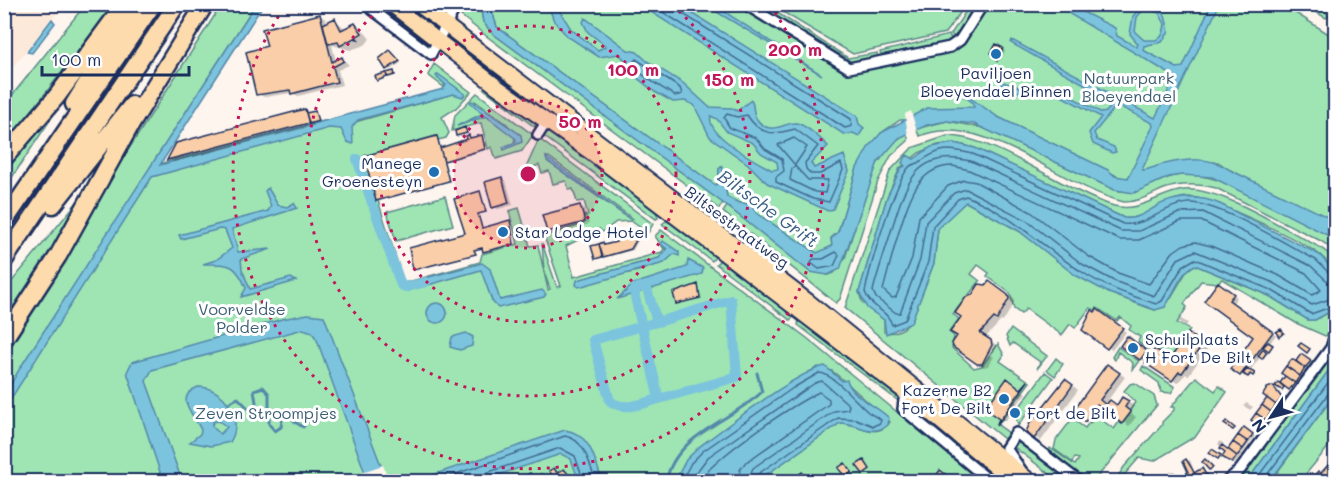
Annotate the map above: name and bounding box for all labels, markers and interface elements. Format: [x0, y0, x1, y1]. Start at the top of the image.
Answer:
text: 200 m [768, 37, 822, 61]
scale bar [42, 39, 189, 77]
text: 100 m [51, 47, 101, 71]
marker: Paviljoen Bloeyendael Binnen [989, 47, 1003, 61]
text: 100 m [607, 57, 659, 81]
place label: Paviljoen Bloeyendael Binnen [921, 62, 1071, 101]
text: 150 m [704, 67, 754, 91]
park label: Natuurpark Bloeyendael [1082, 67, 1176, 106]
text: 50 m [559, 109, 601, 133]
place label: Manege Groenesteyn [322, 152, 422, 191]
centre of rings [518, 164, 538, 184]
water label: Biltsche Grift [714, 164, 824, 253]
marker: Manege Groenesteyn [427, 165, 441, 179]
street label: Biltsestraatweg [681, 181, 794, 273]
place label: Star Lodge Hotel [515, 221, 648, 242]
marker: Star Lodge Hotel [496, 225, 510, 239]
park label: Voorveldse Polder [198, 298, 286, 337]
place label: Schuilplaats H Fort De Bilt [1145, 328, 1252, 367]
marker: Schuilplaats H Fort De Bilt [1126, 341, 1140, 355]
place label: Kazerne B2 Fort De Bilt [901, 379, 992, 418]
north arrow [1241, 387, 1301, 447]
marker: Kazerne B2 Fort De Bilt [997, 392, 1011, 406]
park label: Zeven Stroompjes [195, 402, 337, 423]
place label: Fort de Bilt [1027, 402, 1117, 423]
marker: Fort de Bilt [1008, 406, 1022, 420]
text: N [1246, 415, 1271, 437]

